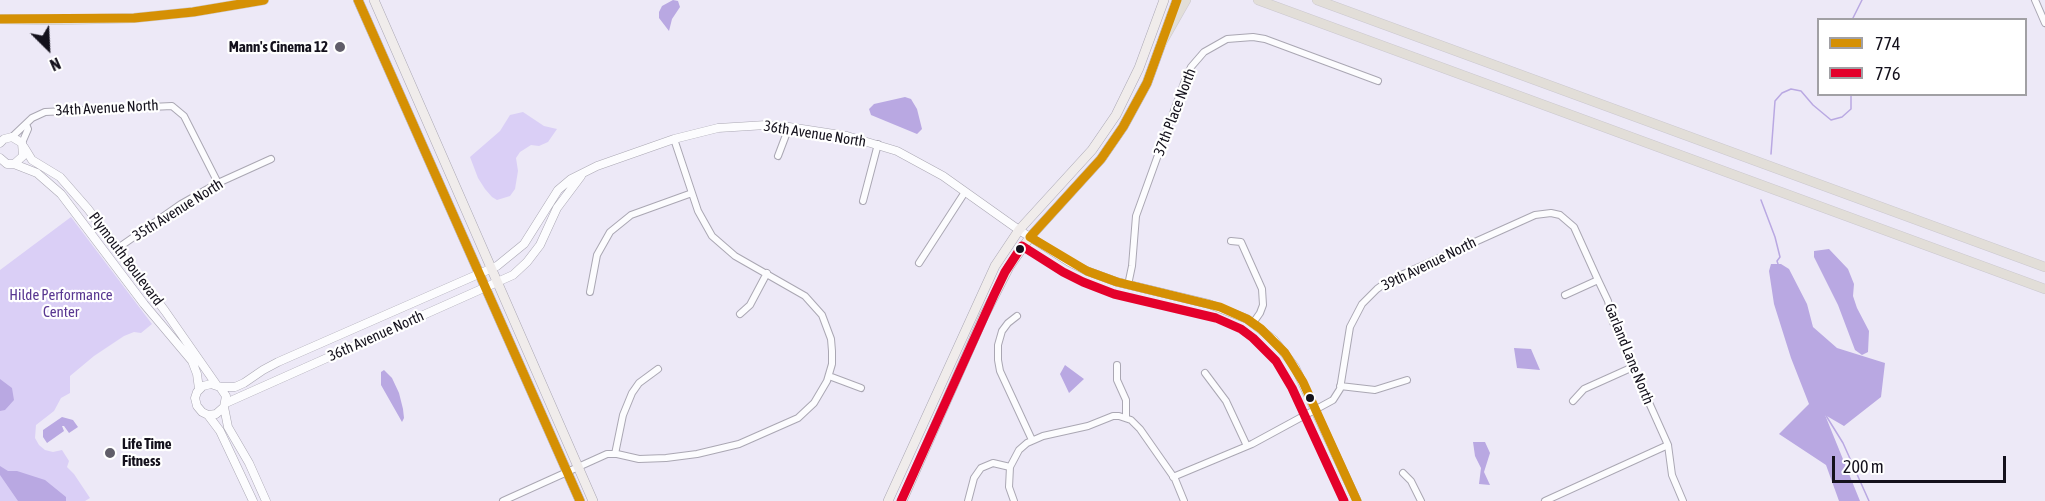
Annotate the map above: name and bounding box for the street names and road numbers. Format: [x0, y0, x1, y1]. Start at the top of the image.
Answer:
street label: 37th Place North [1150, 66, 1200, 158]
street label: 34th Avenue North [55, 96, 159, 120]
street label: 36th Avenue North [763, 117, 867, 151]
street label: 35th Avenue North [130, 175, 226, 245]
street label: Plymouth Boulevard [85, 209, 167, 309]
street label: 39th Avenue North [1379, 233, 1479, 295]
street label: Garland Lane North [1601, 301, 1657, 407]
street label: 36th Avenue North [325, 307, 427, 365]

